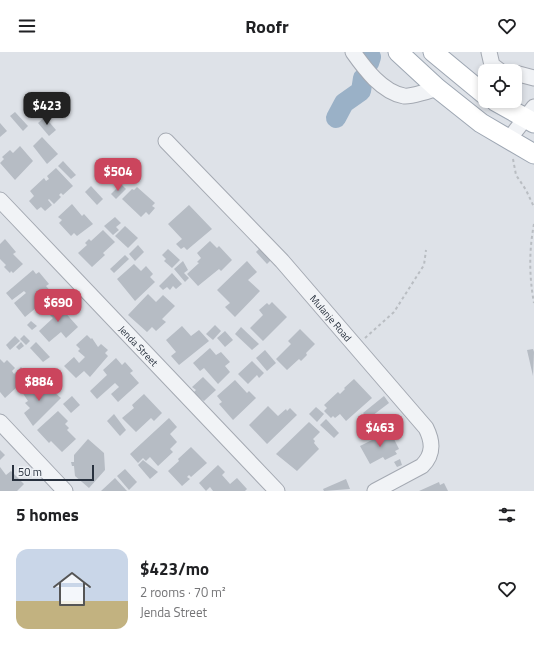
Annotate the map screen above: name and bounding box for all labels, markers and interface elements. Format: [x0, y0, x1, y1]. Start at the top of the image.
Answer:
text: Roofr [245, 13, 289, 40]
icon: menu [16, 15, 38, 37]
icon: heart [496, 15, 518, 37]
map controls [478, 64, 522, 108]
button: locate [478, 64, 522, 108]
pin: $423 [23, 92, 71, 126]
text: $423 [32, 95, 62, 115]
pin: $504 [94, 158, 142, 192]
text: $504 [103, 161, 133, 181]
pin: $690 [34, 289, 82, 323]
street label: Mulanje Road [307, 291, 356, 345]
text: $690 [43, 292, 73, 312]
street label: Jenda Street [115, 322, 162, 370]
pin: $884 [15, 368, 63, 402]
text: $884 [24, 371, 54, 391]
pin: $463 [356, 414, 404, 448]
text: $463 [365, 417, 395, 437]
scale bar [12, 463, 94, 482]
text: 50 m [18, 464, 42, 480]
text: 5 homes [16, 502, 79, 528]
icon: filters [496, 504, 518, 526]
text: $423/mo [140, 556, 209, 582]
icon: home [48, 565, 96, 613]
icon: heart [496, 578, 518, 600]
text: 2 rooms · 70 m² [140, 582, 226, 602]
text: Jenda Street [140, 602, 207, 622]

